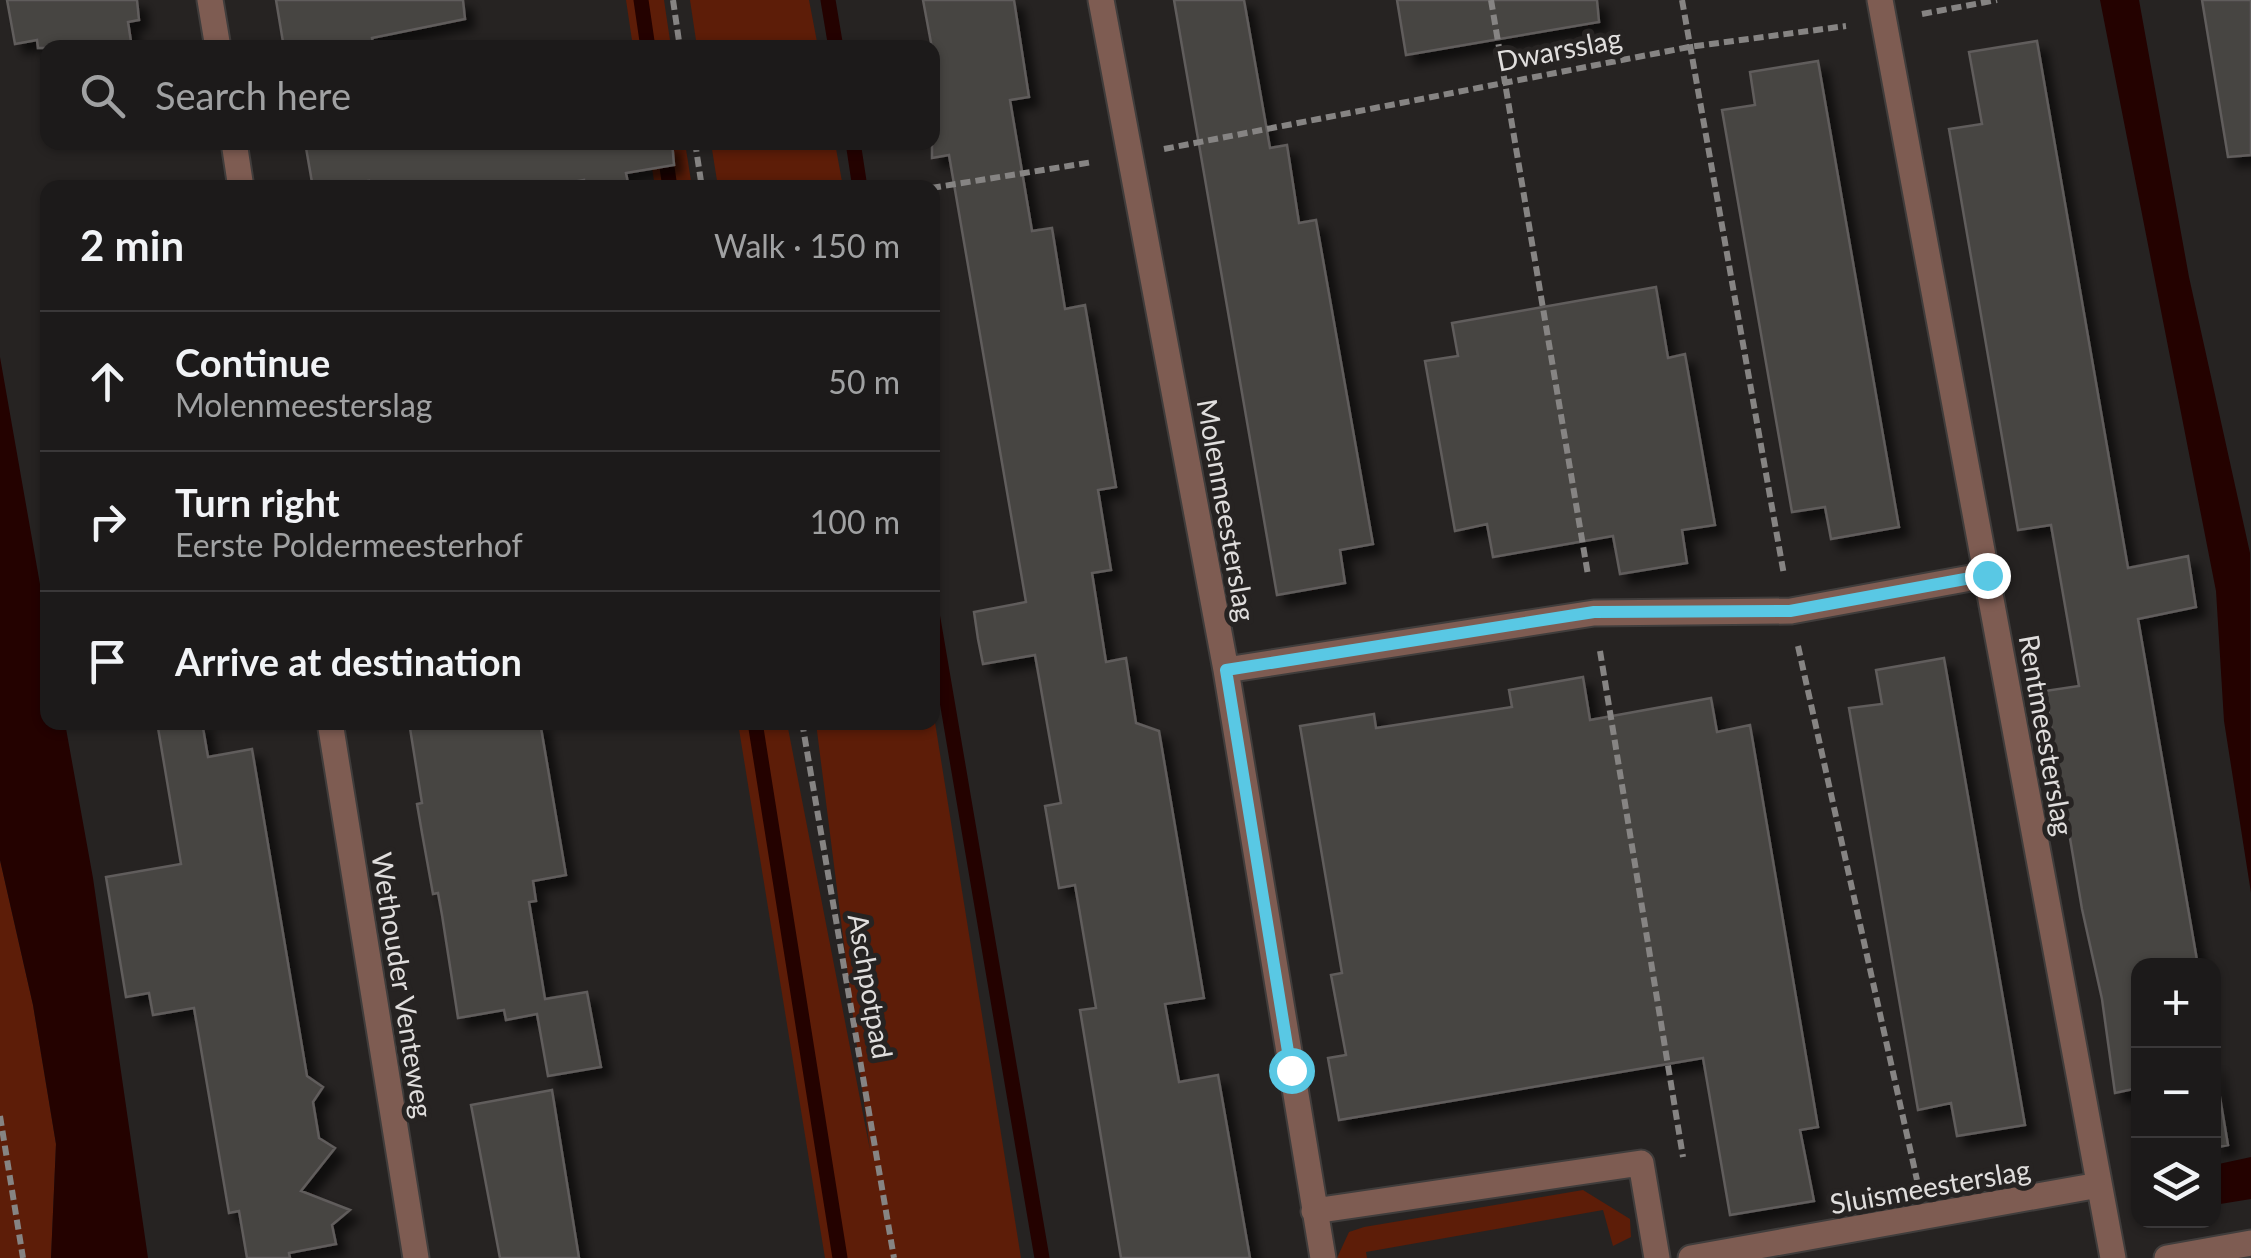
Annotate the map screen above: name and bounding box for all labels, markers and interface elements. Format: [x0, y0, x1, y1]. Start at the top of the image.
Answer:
street label: Dwarsslag [1494, 20, 1624, 78]
search box [40, 40, 940, 150]
icon: search [75, 68, 130, 123]
text: Search here [155, 72, 351, 118]
text: 2 min [80, 220, 184, 270]
text: Walk · 150 m [714, 226, 900, 265]
text: Continue [175, 339, 330, 385]
icon: ahead [80, 354, 135, 409]
text: 50 m [828, 362, 900, 401]
text: Molenmeesterslag [175, 385, 432, 424]
street label: Molenmeesterslag [1191, 396, 1263, 624]
text: Turn right [175, 479, 340, 525]
icon: right [80, 494, 135, 549]
text: 100 m [810, 502, 900, 541]
text: Eerste Poldermeesterhof [175, 525, 523, 564]
route end [1965, 553, 2011, 599]
street label: Rentmeesterslag [2013, 632, 2081, 838]
icon: arrive [80, 634, 135, 689]
text: Arrive at destination [175, 638, 522, 684]
street label: Wethouder Venteweg [365, 850, 441, 1120]
street label: Aschpotpad [842, 911, 900, 1061]
map controls [2131, 958, 2221, 1228]
button: + [2131, 958, 2221, 1048]
route start [1269, 1048, 1315, 1094]
button: − [2131, 1048, 2221, 1138]
button: layers [2131, 1138, 2221, 1228]
street label: Sluismeesterslag [1827, 1152, 2033, 1220]

